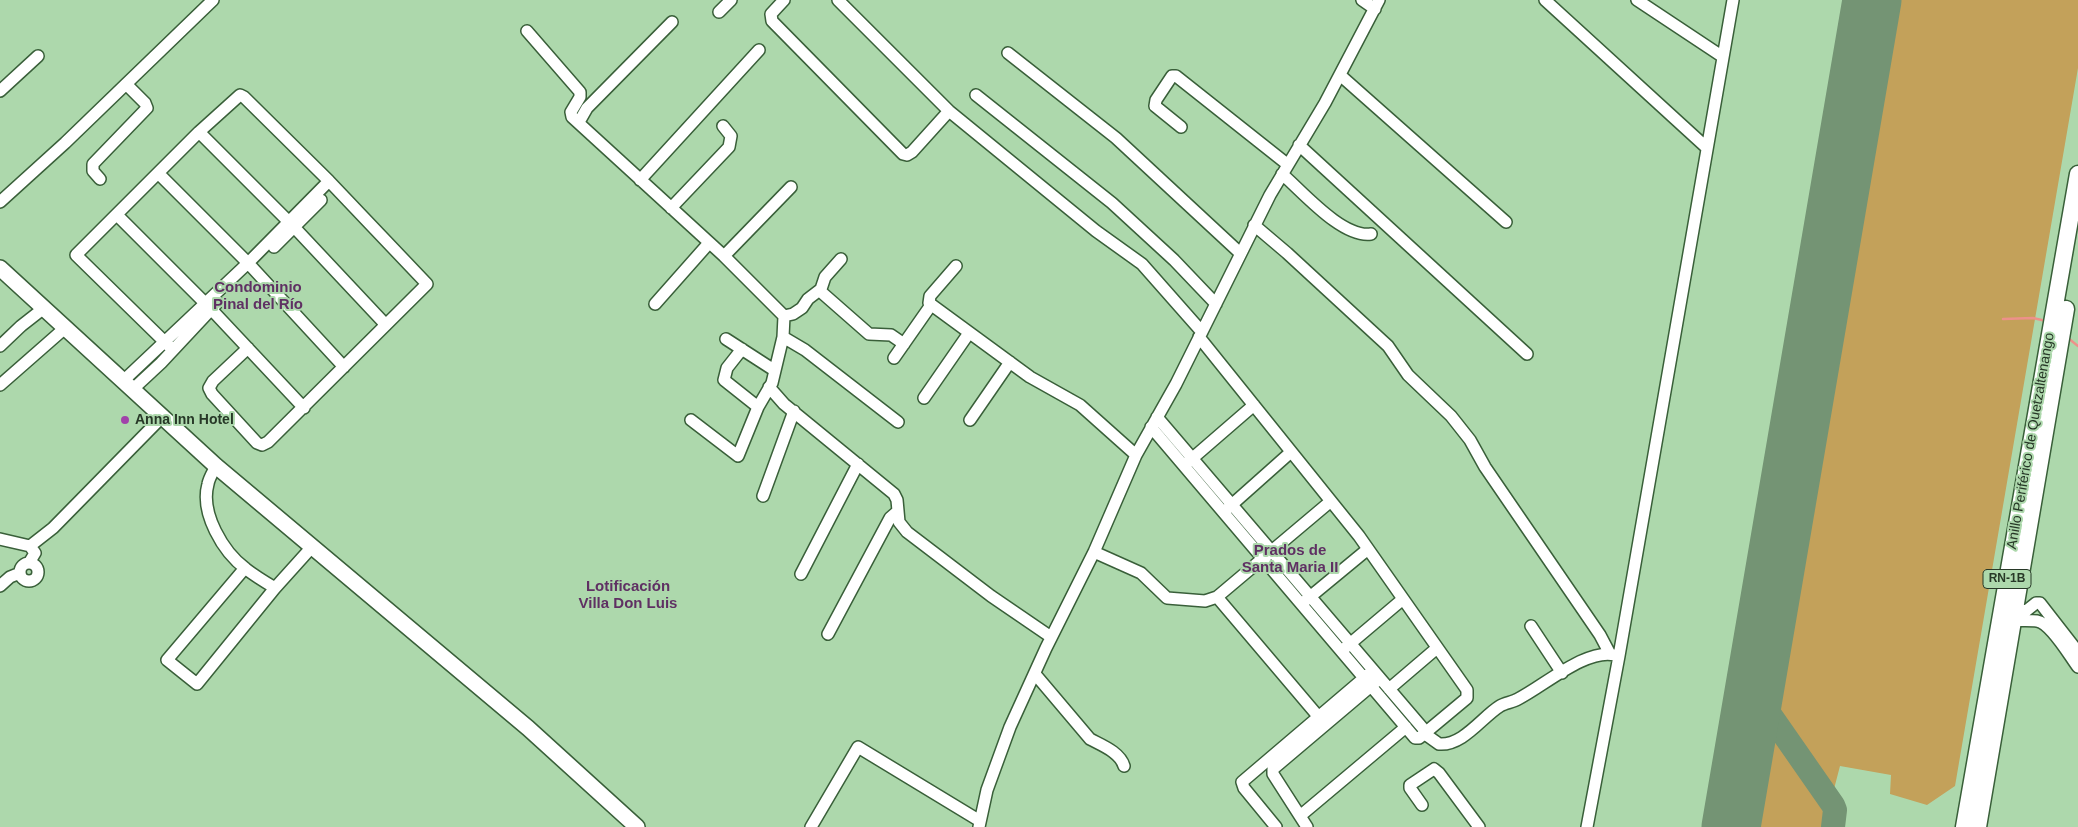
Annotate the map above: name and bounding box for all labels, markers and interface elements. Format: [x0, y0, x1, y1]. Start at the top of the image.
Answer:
district label: Condominio Pinal del Río [213, 279, 303, 314]
street label: Anillo Periférico de Quetzaltenango [2004, 331, 2058, 551]
place label: Anna Inn Hotel [135, 412, 234, 428]
marker: Anna Inn Hotel [119, 414, 131, 426]
district label: Prados de Santa Maria II [1242, 542, 1338, 577]
road number: RN-1B [1983, 570, 2031, 588]
district label: Lotificación Villa Don Luis [579, 578, 677, 613]

